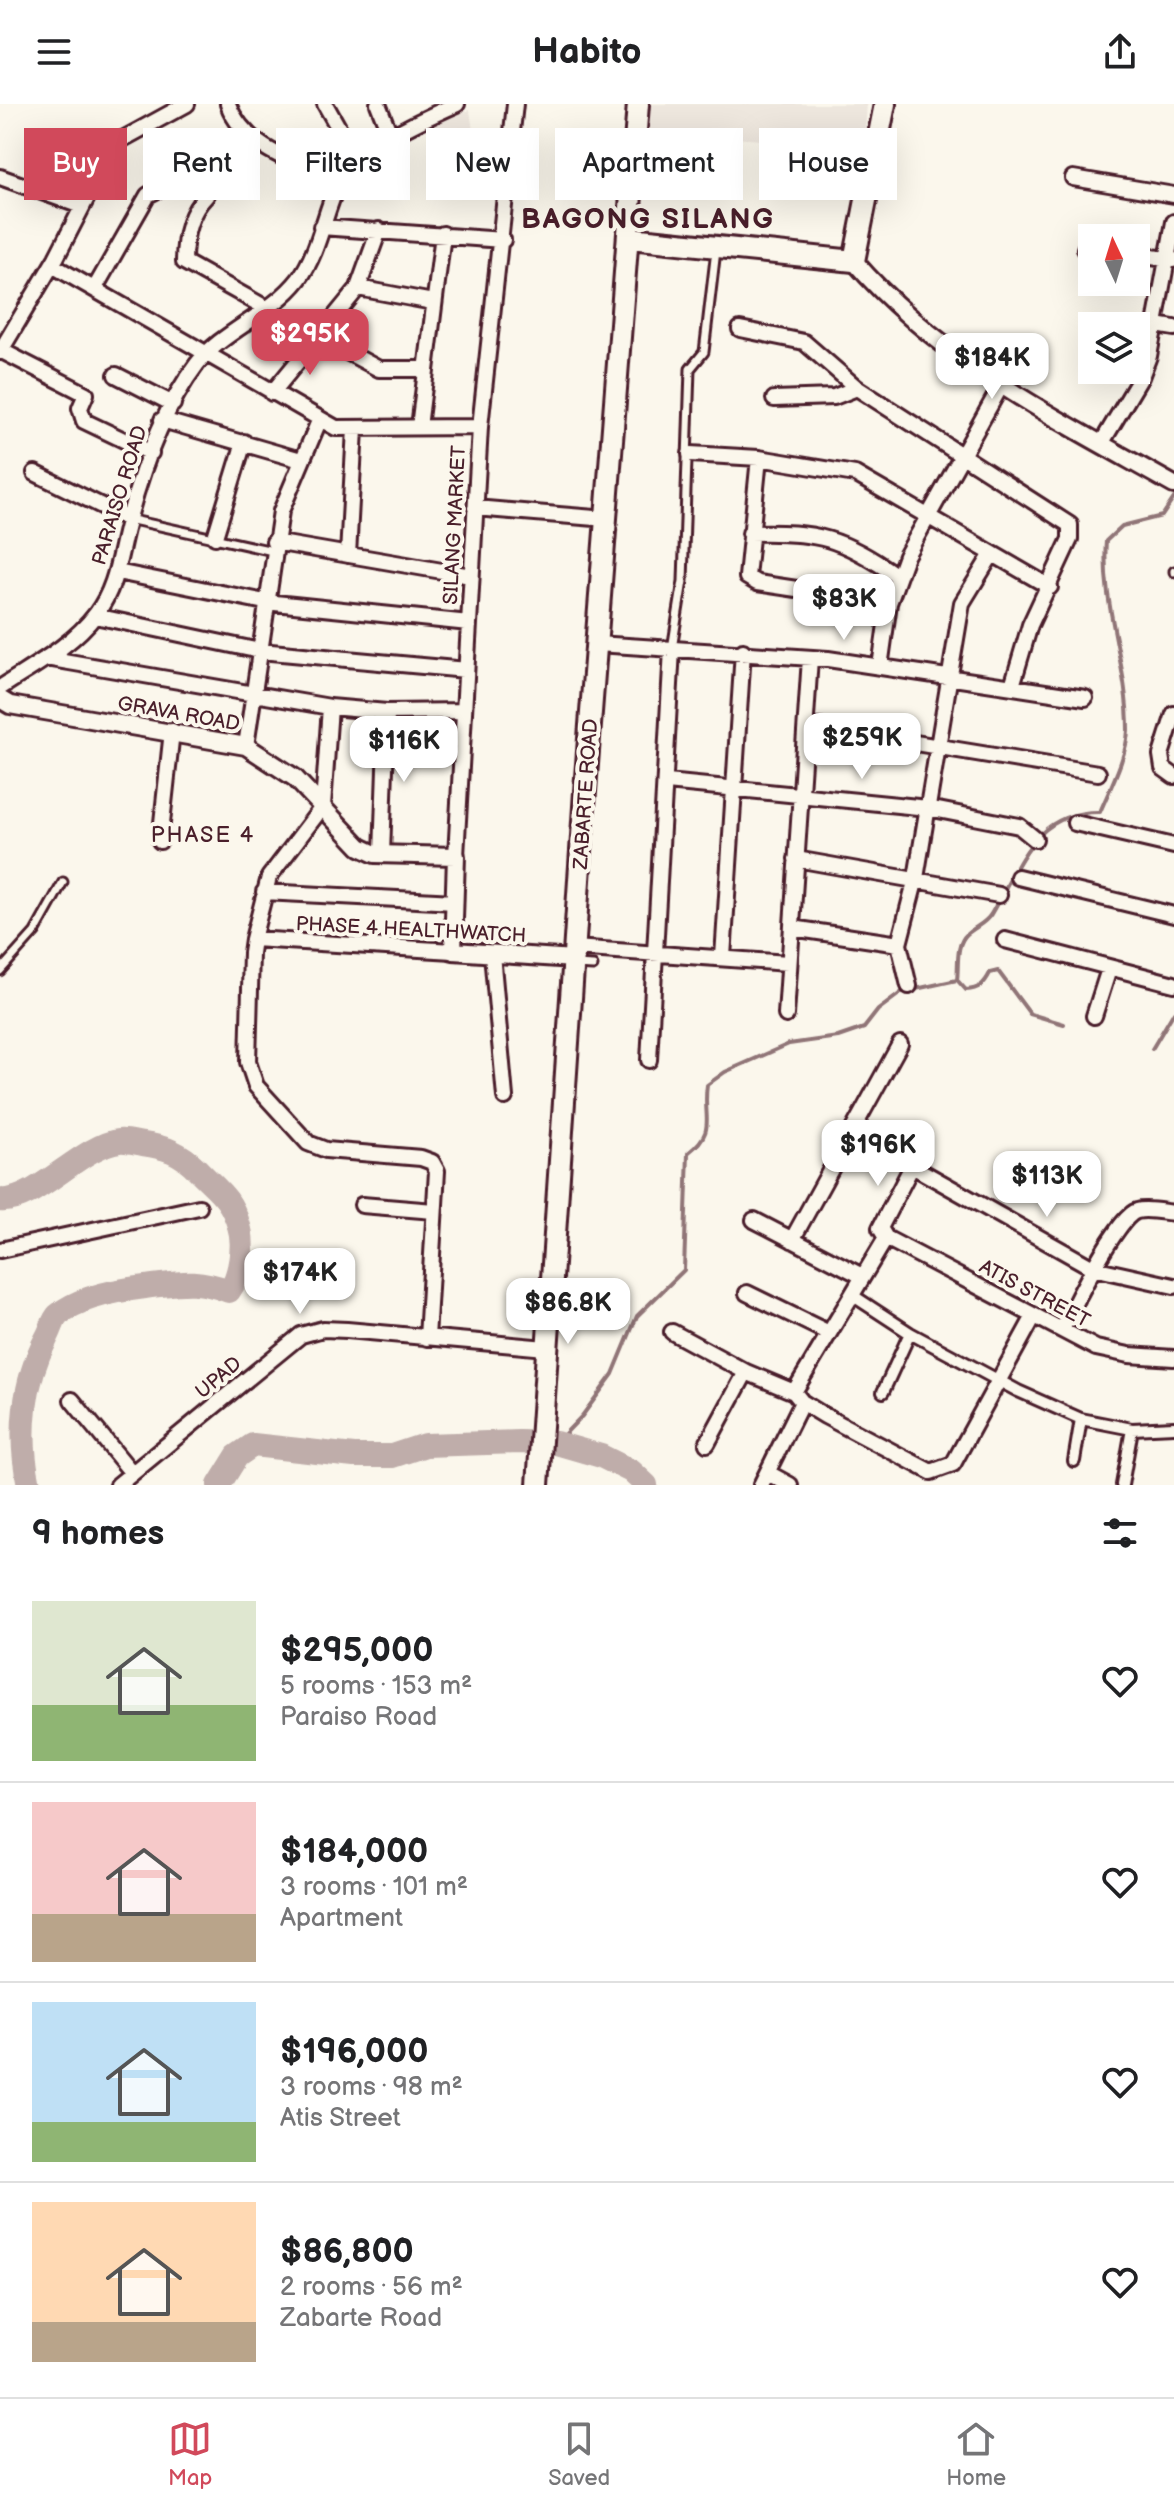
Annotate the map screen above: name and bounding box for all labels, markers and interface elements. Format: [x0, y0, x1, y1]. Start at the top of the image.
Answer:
icon: menu [32, 30, 76, 74]
icon: share [1098, 30, 1142, 74]
text: Habito [532, 31, 642, 74]
chip: Buy [24, 128, 127, 200]
chip: Rent [143, 128, 260, 200]
chip: Filters [276, 128, 410, 200]
chip: New [426, 128, 539, 200]
chip: Apartment [555, 128, 743, 200]
chip: House [759, 128, 897, 200]
district label: BAGONG SILANG [521, 203, 775, 236]
north arrow [1078, 224, 1150, 296]
map controls [1078, 224, 1150, 384]
pin: $295K [254, 309, 366, 377]
button: layers [1078, 312, 1150, 384]
text: $295K [270, 319, 350, 350]
pin: $184K [936, 333, 1048, 401]
text: $184K [954, 343, 1030, 374]
street label: PARAISO ROAD [87, 423, 153, 568]
street label: SILANG MARKET [439, 445, 471, 605]
pin: $83K [797, 574, 891, 642]
text: $83K [811, 584, 877, 615]
street label: GRAVA ROAD [116, 691, 242, 737]
pin: $259K [806, 713, 918, 781]
pin: $116K [348, 716, 460, 784]
street label: ZABARTE ROAD [569, 718, 603, 871]
text: $259K [822, 723, 902, 754]
text: $116K [368, 726, 440, 757]
district label: PHASE 4 [151, 822, 255, 849]
street label: PHASE 4 HEALTHWATCH [295, 912, 527, 948]
pin: $196K [822, 1120, 934, 1188]
text: $196K [840, 1130, 916, 1161]
pin: $113K [991, 1151, 1103, 1219]
text: $113K [1011, 1161, 1083, 1192]
pin: $174K [244, 1248, 356, 1316]
street label: ATIS STREET [975, 1255, 1094, 1333]
text: $174K [262, 1258, 338, 1289]
pin: $86.8K [503, 1278, 633, 1346]
text: $86.8K [524, 1288, 612, 1319]
street label: UPAD [191, 1352, 247, 1404]
icon: filters [1098, 1511, 1142, 1555]
text: 9 homes [32, 1513, 164, 1554]
text: $295,000 [280, 1630, 433, 1671]
icon: home [96, 1633, 192, 1729]
icon: heart [1098, 1659, 1142, 1703]
text: 5 rooms · 153 m² [280, 1671, 472, 1702]
text: Paraiso Road [280, 1702, 437, 1733]
text: $184,000 [280, 1831, 428, 1872]
icon: home [96, 1834, 192, 1930]
icon: heart [1098, 1860, 1142, 1904]
text: 3 rooms · 101 m² [280, 1872, 468, 1903]
text: Apartment [280, 1903, 403, 1934]
text: $196,000 [280, 2031, 428, 2072]
icon: home [96, 2034, 192, 2130]
icon: heart [1098, 2060, 1142, 2104]
text: 3 rooms · 98 m² [280, 2072, 463, 2103]
text: Atis Street [280, 2103, 401, 2134]
text: $86,800 [280, 2231, 414, 2272]
icon: home [96, 2234, 192, 2330]
icon: heart [1098, 2260, 1142, 2304]
text: 2 rooms · 56 m² [280, 2272, 463, 2303]
text: Zabarte Road [280, 2303, 442, 2334]
tab: Map [168, 2417, 212, 2492]
tab: Saved [548, 2417, 610, 2492]
tab: Home [946, 2417, 1006, 2492]

